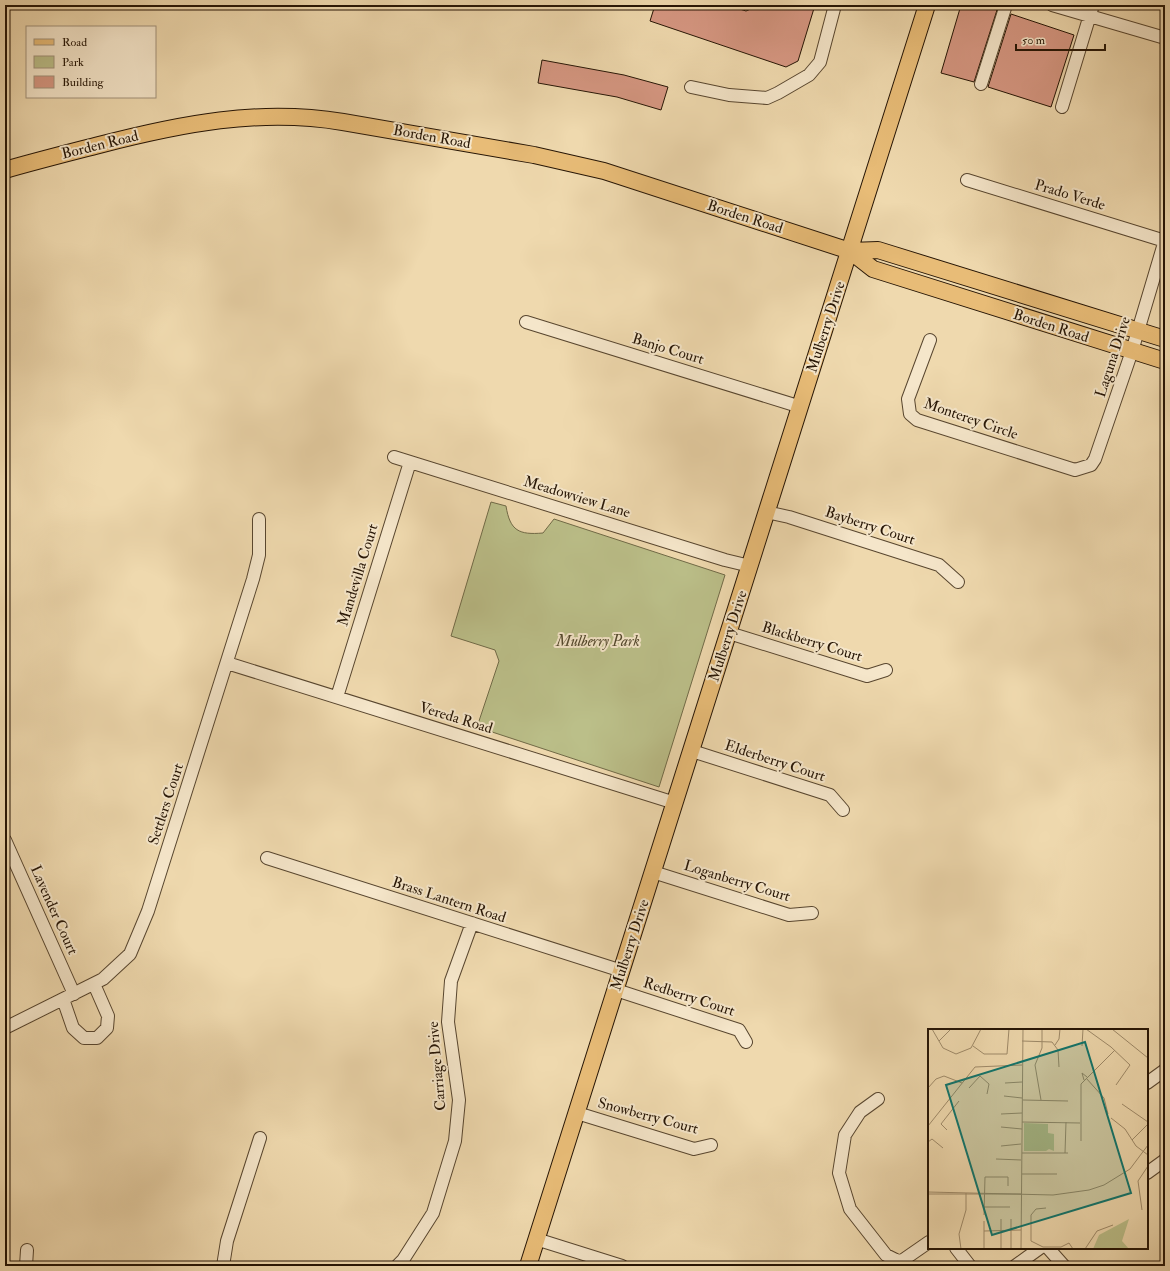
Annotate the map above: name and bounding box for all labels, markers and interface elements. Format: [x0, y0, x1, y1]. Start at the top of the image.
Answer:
legend [26, 26, 156, 98]
scale bar [1016, 26, 1105, 52]
text: 50 m [1022, 33, 1046, 48]
text: Road [62, 35, 87, 50]
text: Park [62, 55, 84, 70]
text: Building [62, 75, 105, 90]
street label: Borden Road [392, 121, 473, 153]
street label: Borden Road [60, 126, 141, 164]
street label: Prado Verde [1032, 175, 1108, 215]
street label: Borden Road [705, 196, 786, 238]
street label: Mulberry Drive [802, 279, 850, 375]
street label: Borden Road [1011, 305, 1092, 347]
street label: Laguna Drive [1091, 314, 1135, 400]
street label: Banjo Court [630, 329, 706, 369]
street label: Monterey Circle [921, 394, 1021, 444]
street label: Meadowview Lane [521, 472, 633, 522]
street label: Bayberry Court [823, 503, 917, 550]
street label: Mandevilla Court [333, 521, 383, 628]
street label: Mulberry Drive [704, 588, 752, 684]
street label: Blackberry Court [760, 618, 865, 666]
park label: Mulberry Park [555, 632, 640, 651]
street label: Vereda Road [417, 698, 495, 738]
street label: Elderberry Court [722, 736, 828, 786]
street label: Settlers Court [144, 761, 188, 847]
street label: Loganberry Court [681, 856, 793, 906]
street label: Lavender Court [26, 862, 82, 958]
street label: Brass Lantern Road [390, 873, 509, 928]
street label: Mulberry Drive [606, 897, 654, 993]
street label: Redberry Court [641, 973, 737, 1021]
street label: Carriage Drive [424, 1021, 450, 1111]
inset map [928, 1029, 1148, 1249]
street label: Snowberry Court [596, 1093, 701, 1139]

